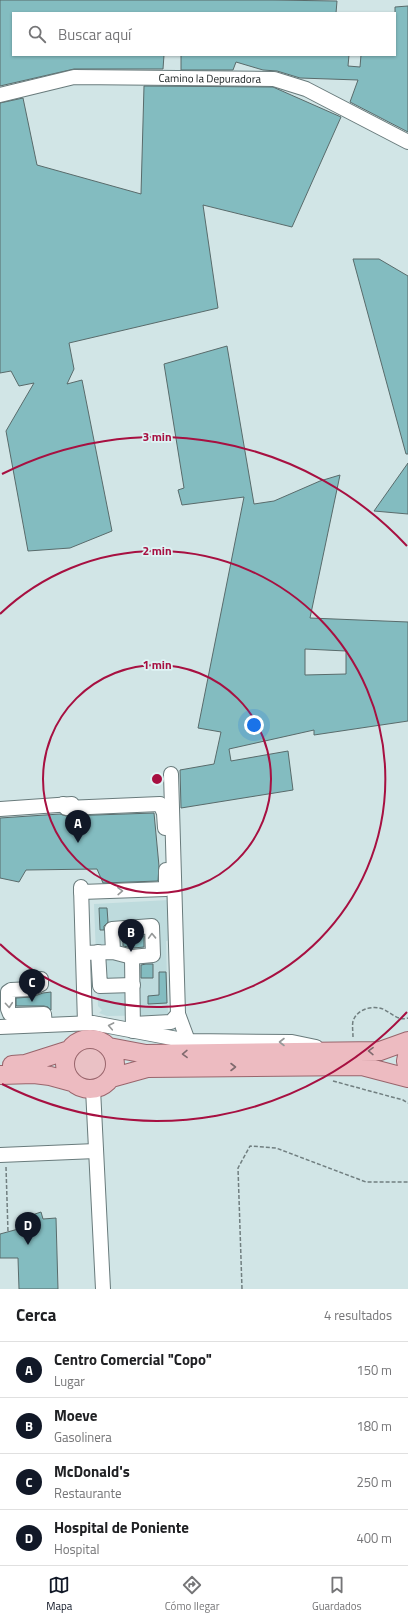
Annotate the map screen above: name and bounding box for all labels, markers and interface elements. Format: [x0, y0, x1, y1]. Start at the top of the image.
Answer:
search box [12, 12, 396, 56]
icon: search [26, 23, 48, 45]
text: Buscar aquí [58, 23, 131, 46]
street label: Camino la Depuradora [159, 70, 262, 87]
text: 3 min [142, 427, 172, 446]
text: 2 min [142, 541, 172, 560]
text: 1 min [142, 655, 172, 674]
your location [244, 715, 264, 735]
centre of rings [150, 772, 164, 786]
pin: A [65, 810, 91, 843]
one-way arrow [117, 886, 123, 895]
pin: B [118, 919, 144, 952]
one-way arrow [148, 933, 157, 939]
pin: C [19, 969, 45, 1002]
one-way arrow [4, 1002, 13, 1009]
one-way arrow [108, 1023, 115, 1031]
one-way arrow [279, 1038, 285, 1046]
one-way arrow [368, 1047, 374, 1055]
one-way arrow [182, 1050, 188, 1058]
one-way arrow [230, 1063, 236, 1071]
pin: D [15, 1212, 41, 1245]
text: Cerca [16, 1302, 56, 1328]
text: 4 resultados [324, 1305, 392, 1325]
text: Centro Comercial "Copo" [54, 1348, 212, 1371]
text: A [25, 1360, 33, 1380]
text: 150 m [356, 1360, 392, 1380]
text: Lugar [54, 1371, 85, 1391]
text: Moeve [54, 1404, 97, 1427]
text: B [25, 1416, 33, 1436]
text: 180 m [356, 1416, 392, 1436]
text: Gasolinera [54, 1427, 112, 1447]
text: McDonald's [54, 1460, 130, 1483]
text: C [25, 1472, 33, 1492]
text: 250 m [356, 1472, 392, 1492]
text: Restaurante [54, 1483, 122, 1503]
text: Hospital de Poniente [54, 1516, 189, 1539]
text: D [25, 1528, 33, 1548]
text: 400 m [356, 1528, 392, 1548]
text: Hospital [54, 1539, 99, 1559]
tab: Mapa [46, 1574, 72, 1614]
tab: Cómo llegar [165, 1574, 219, 1614]
tab: Guardados [312, 1574, 362, 1614]

